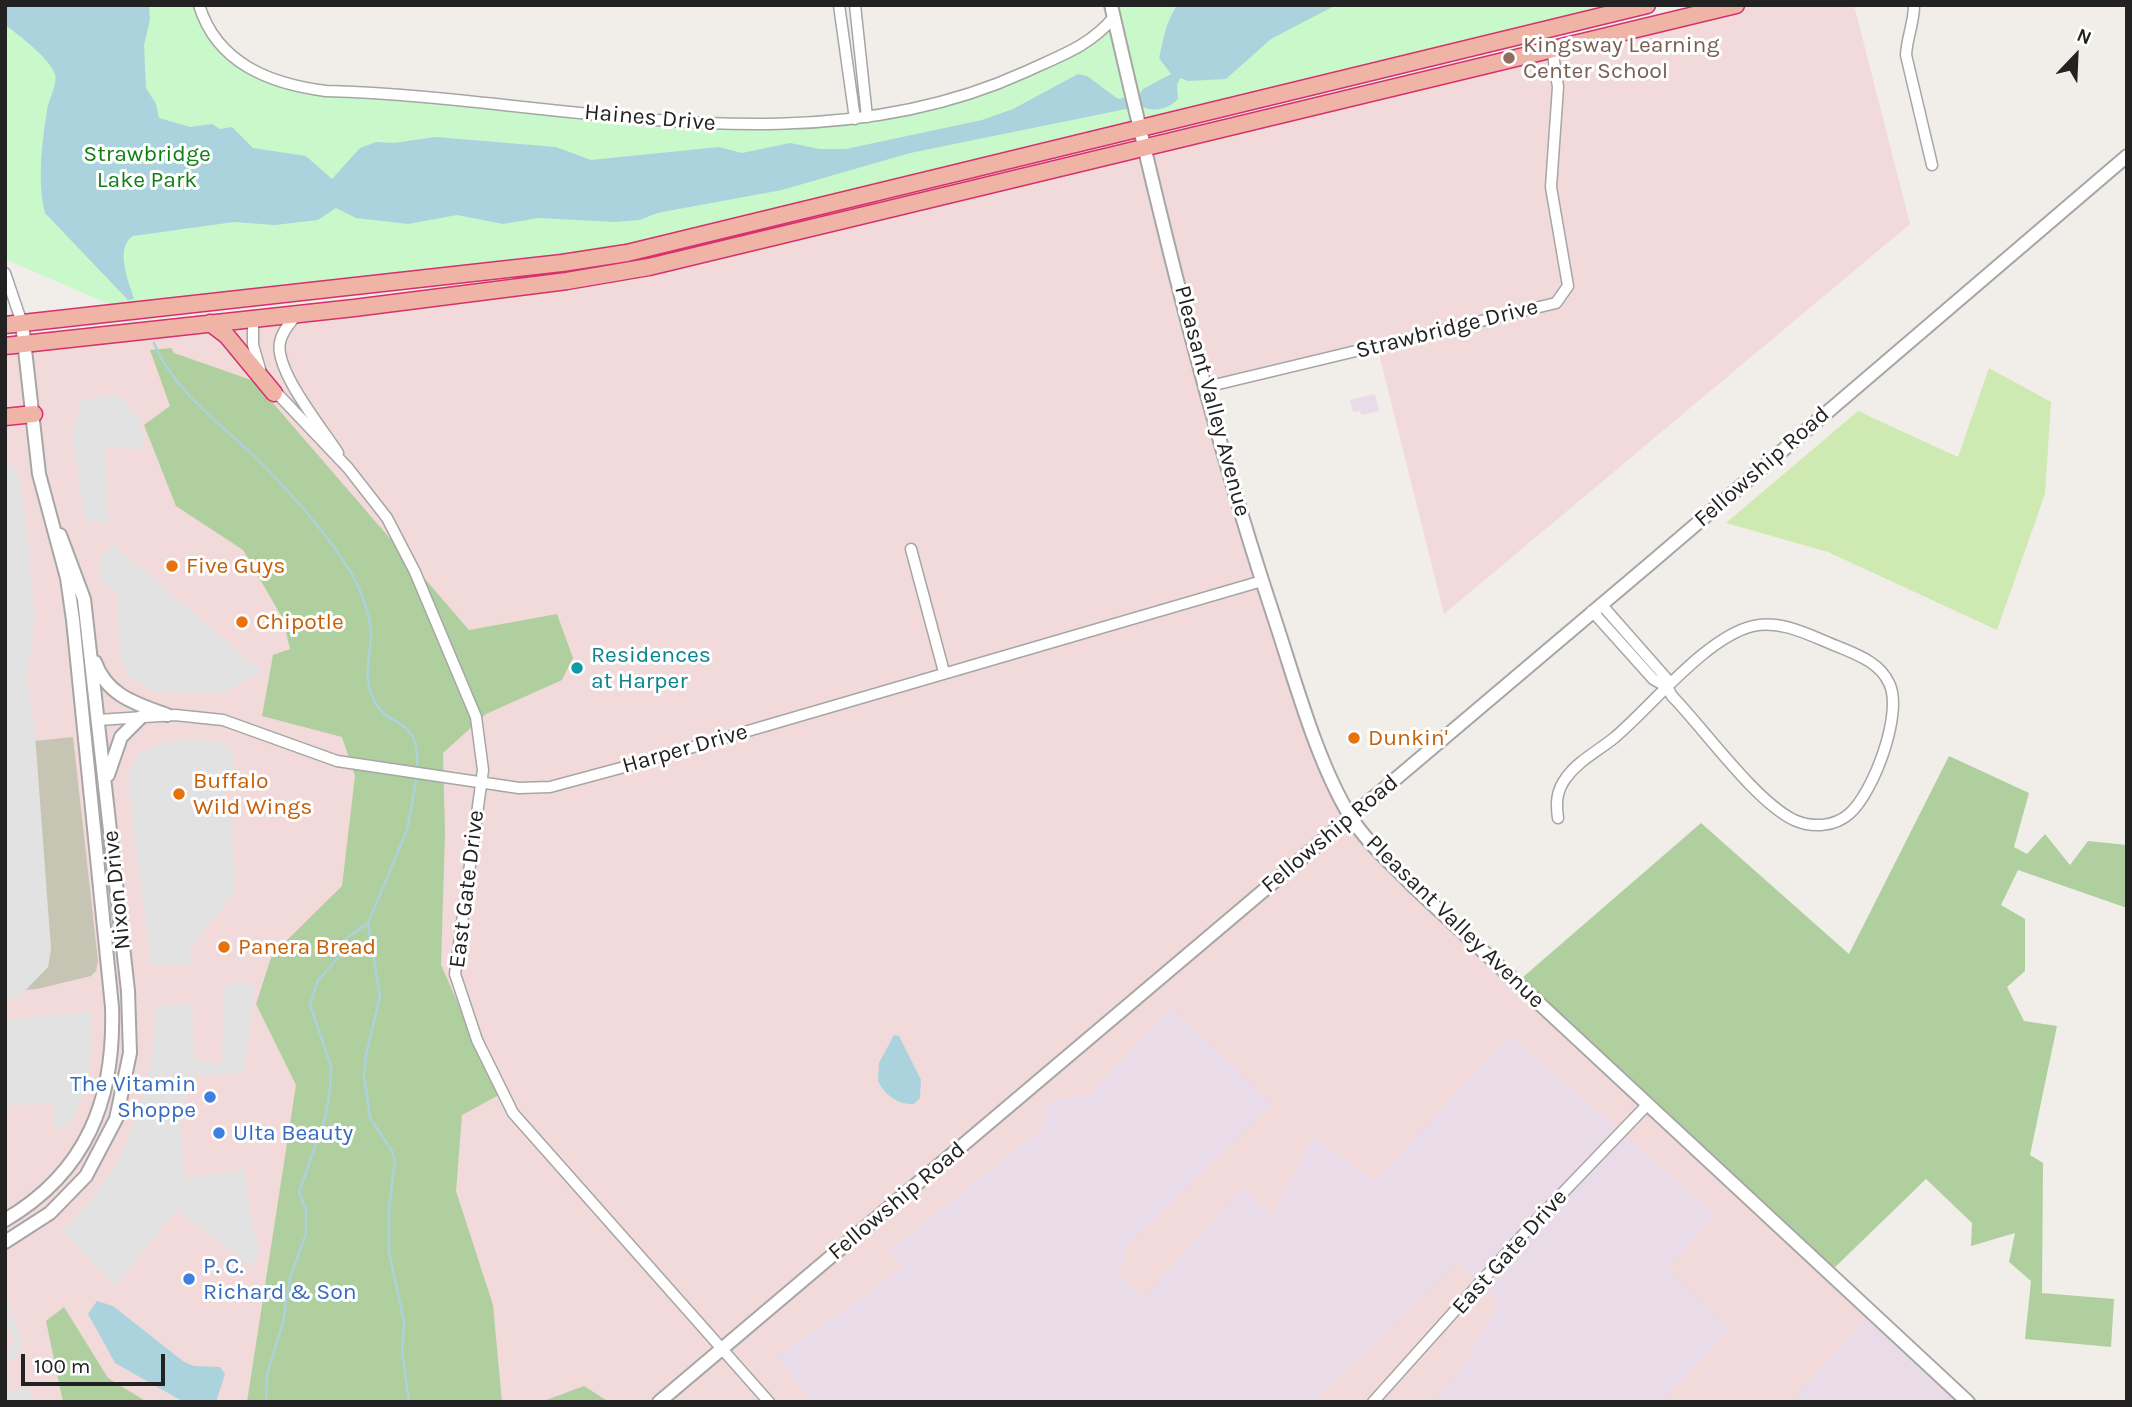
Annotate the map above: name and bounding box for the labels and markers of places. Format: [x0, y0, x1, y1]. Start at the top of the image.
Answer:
place label: Kingsway Learning Center School [1523, 31, 1719, 85]
marker: Kingsway Learning Center School [1501, 50, 1517, 66]
place label: Five Guys [186, 552, 285, 580]
marker: Five Guys [164, 558, 180, 574]
place label: Chipotle [256, 608, 344, 636]
marker: Chipotle [234, 614, 250, 630]
place label: Residences at Harper [591, 641, 711, 695]
marker: Residences at Harper [569, 660, 585, 676]
place label: Dunkin' [1368, 724, 1448, 752]
marker: Dunkin' [1346, 730, 1362, 746]
place label: Buffalo Wild Wings [193, 767, 312, 821]
marker: Buffalo Wild Wings [171, 786, 187, 802]
place label: Panera Bread [238, 933, 376, 961]
marker: Panera Bread [216, 939, 232, 955]
place label: The Vitamin Shoppe [70, 1070, 196, 1124]
marker: The Vitamin Shoppe [202, 1089, 218, 1105]
place label: Ulta Beauty [233, 1119, 353, 1147]
marker: Ulta Beauty [211, 1125, 227, 1141]
place label: P. C. Richard & Son [203, 1252, 357, 1306]
marker: P. C. Richard & Son [181, 1271, 197, 1287]

